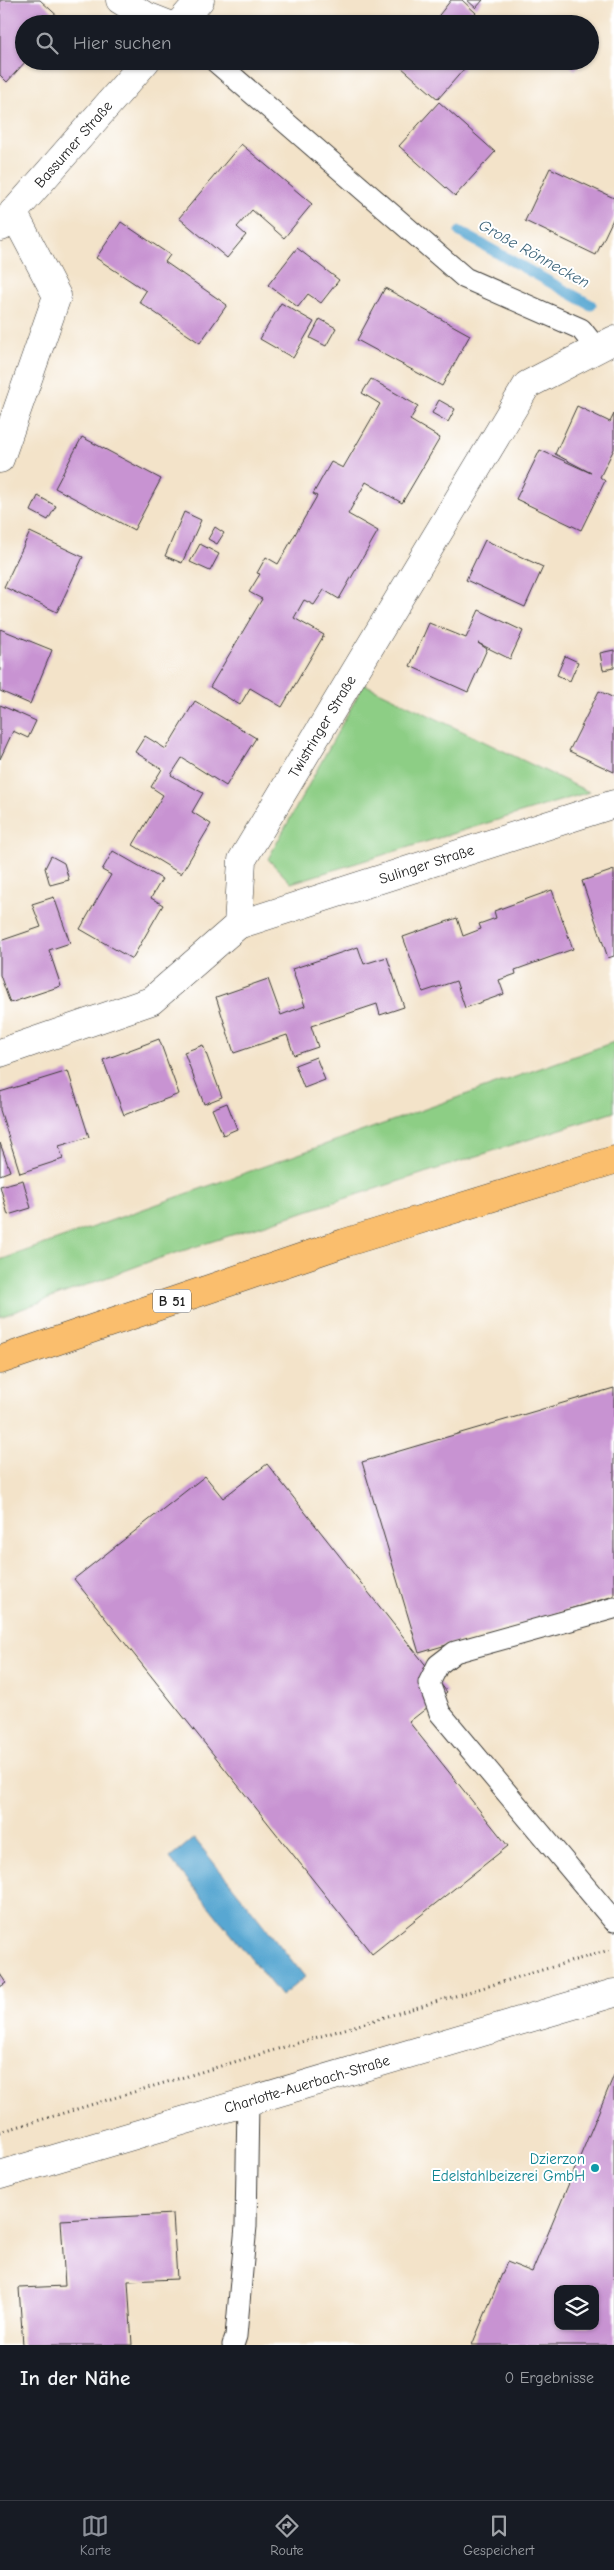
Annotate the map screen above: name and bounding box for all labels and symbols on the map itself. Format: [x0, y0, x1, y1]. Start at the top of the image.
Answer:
street label: Bassumer Straße [31, 97, 116, 191]
water label: Große Rönnecken [475, 216, 593, 292]
street label: Twistringer Straße [284, 672, 360, 781]
street label: Sulinger Straße [377, 840, 477, 888]
road number: B 51 [153, 1290, 191, 1312]
street label: Charlotte-Auerbach-Straße [222, 2051, 392, 2117]
place label: Dzierzon Edelstahlbeizerei GmbH [432, 2150, 585, 2185]
marker: Dzierzon Edelstahlbeizerei GmbH [589, 2162, 601, 2174]

